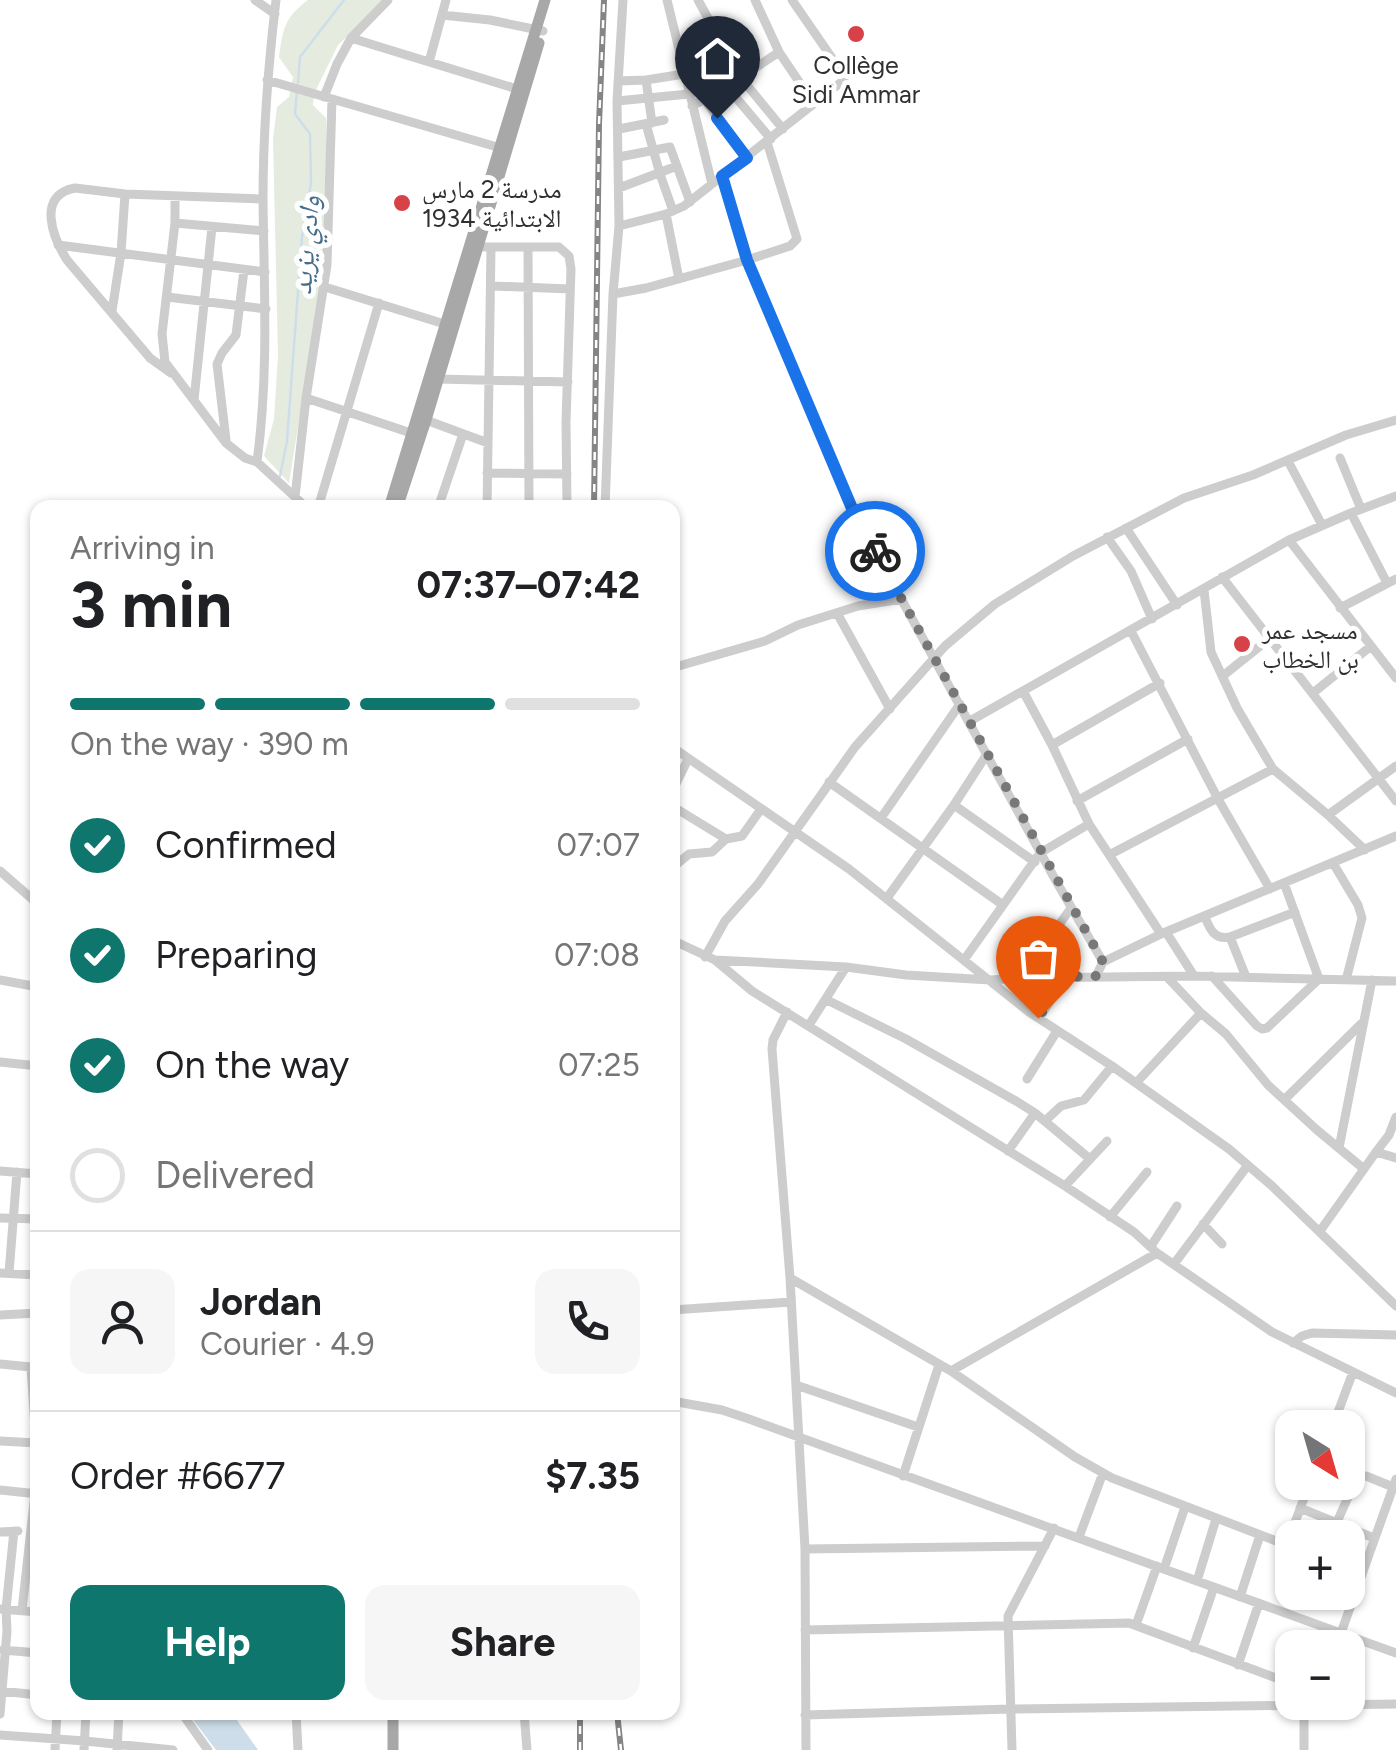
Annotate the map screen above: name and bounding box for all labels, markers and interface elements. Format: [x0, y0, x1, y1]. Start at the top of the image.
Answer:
pin [675, 16, 760, 119]
marker: Collège Sidi Ammar [845, 23, 867, 45]
icon: home [690, 31, 745, 86]
place label: Collège Sidi Ammar [792, 50, 921, 109]
place label: مدرسة 2 مارس 1934 الابتدائية [422, 174, 562, 233]
marker: مدرسة 2 مارس 1934 الابتدائية [391, 192, 413, 214]
water label: وادي يزيد [284, 194, 332, 297]
courier [825, 501, 925, 601]
icon: bike [848, 524, 903, 579]
text: Arriving in [70, 529, 215, 567]
text: 07:37–07:42 [416, 562, 640, 608]
text: 3 min [70, 565, 232, 643]
place label: مسجد عمر بن الخطاب [1261, 615, 1359, 675]
marker: مسجد عمر بن الخطاب [1231, 633, 1253, 655]
text: On the way · 390 m [70, 725, 349, 763]
icon: check [70, 818, 125, 873]
text: Confirmed [155, 822, 337, 868]
text: 07:07 [557, 826, 640, 864]
pin [996, 916, 1081, 1019]
icon: check [70, 928, 125, 983]
icon: bag [1011, 931, 1066, 986]
text: Preparing [155, 932, 317, 978]
text: 07:08 [554, 936, 640, 974]
icon: check [70, 1038, 125, 1093]
text: On the way [155, 1042, 349, 1088]
text: 07:25 [558, 1046, 640, 1084]
text: Delivered [155, 1152, 315, 1198]
button: person [70, 1269, 175, 1374]
button: phone [535, 1269, 640, 1374]
text: Jordan [200, 1279, 322, 1325]
text: Courier · 4.9 [200, 1325, 375, 1363]
north arrow [1275, 1410, 1365, 1500]
map controls [1275, 1410, 1365, 1720]
text: Order #6677 [70, 1453, 285, 1499]
text: $7.35 [545, 1453, 640, 1499]
button: + [1275, 1520, 1365, 1610]
button: Help [70, 1585, 345, 1700]
button: Share [365, 1585, 640, 1700]
button: − [1275, 1630, 1365, 1720]

